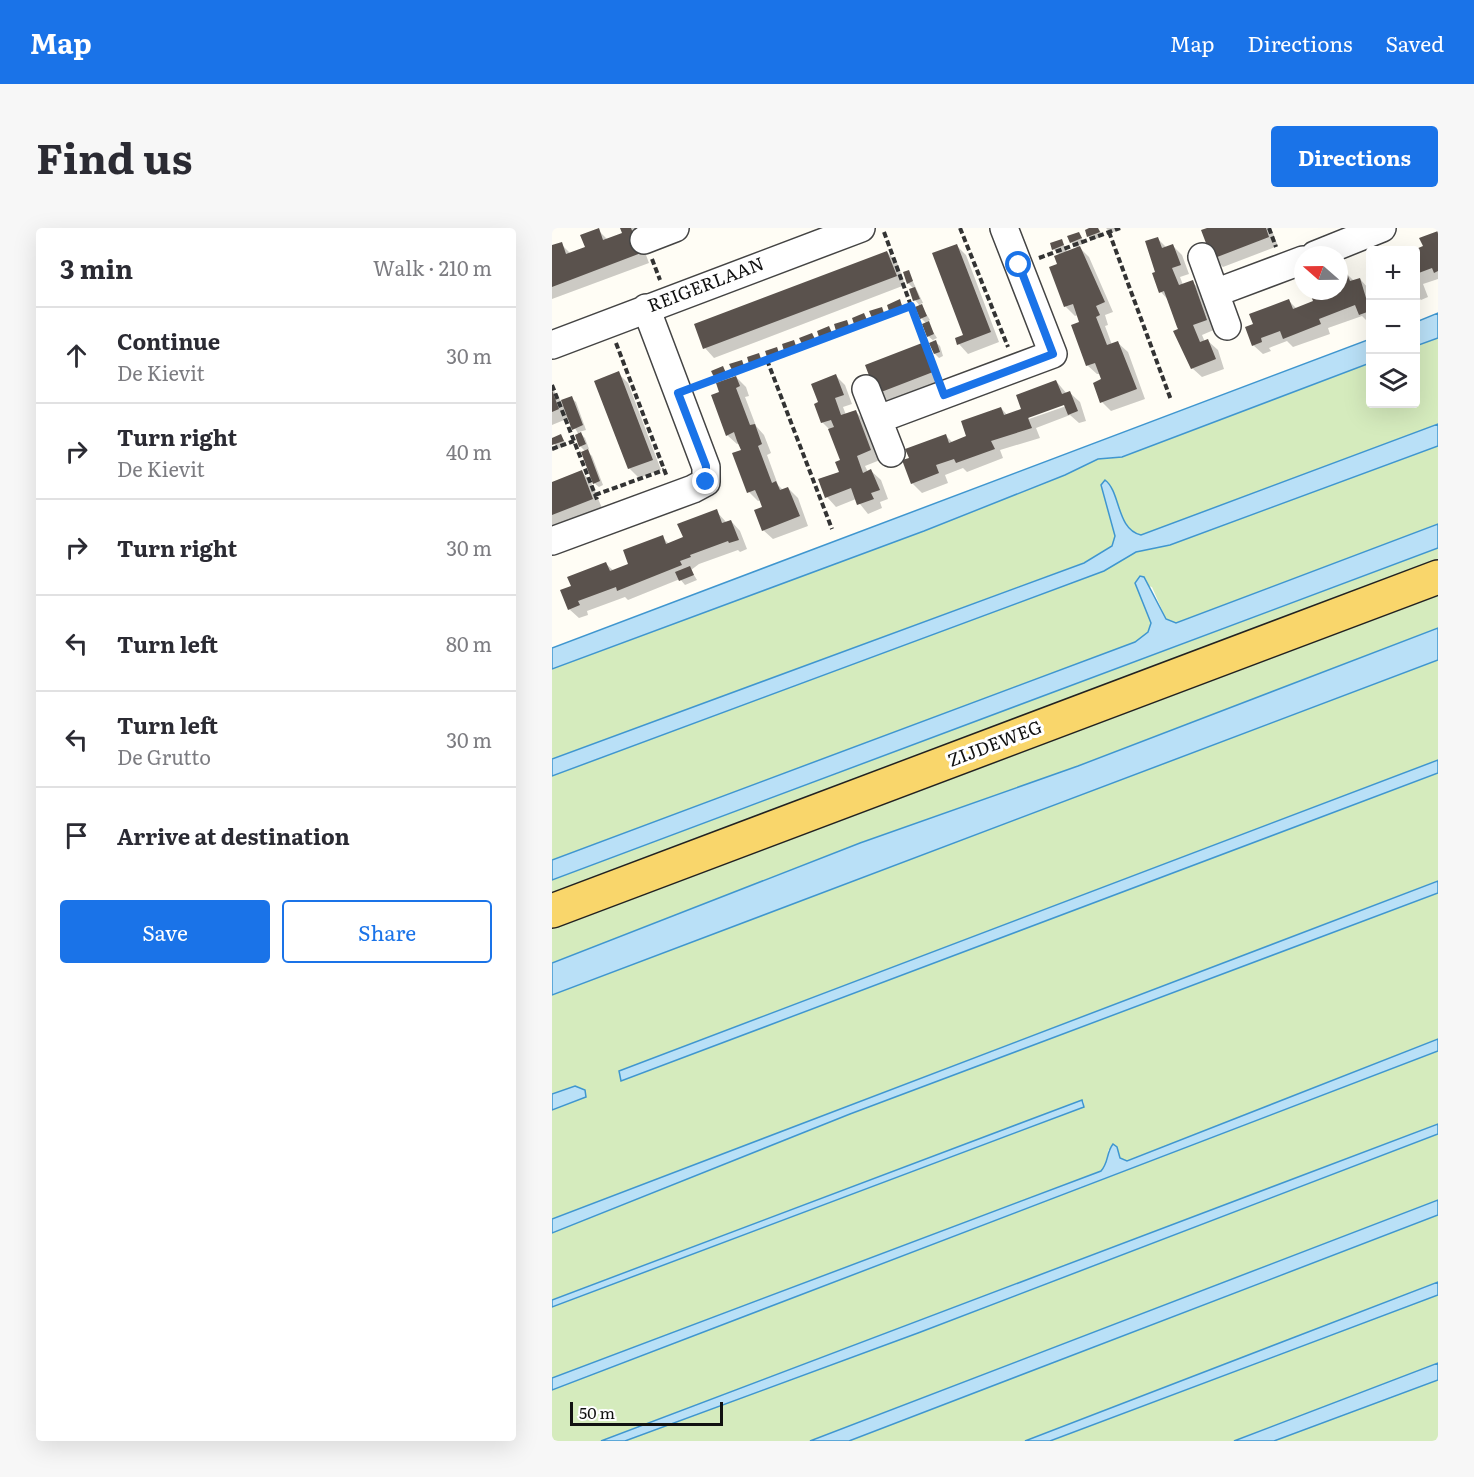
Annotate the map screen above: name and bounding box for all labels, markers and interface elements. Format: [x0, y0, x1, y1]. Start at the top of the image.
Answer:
text: Map [30, 21, 92, 63]
text: Map [1170, 27, 1215, 58]
text: Directions [1248, 27, 1353, 58]
text: Saved [1386, 27, 1444, 58]
text: Find us [36, 125, 193, 187]
button: Directions [1271, 126, 1438, 187]
north arrow [1294, 246, 1348, 300]
map controls [1366, 246, 1420, 408]
button: + [1366, 246, 1420, 300]
text: 3 min [60, 248, 133, 287]
street label: REIGERLAAN [643, 249, 768, 318]
route start [1005, 251, 1031, 277]
text: Walk · 210 m [373, 252, 492, 282]
button: − [1366, 300, 1420, 354]
text: Continue [117, 324, 220, 357]
icon: ahead [60, 339, 93, 372]
text: 30 m [446, 340, 492, 370]
button: layers [1366, 354, 1420, 408]
text: De Kievit [117, 357, 205, 387]
text: Turn right [117, 420, 237, 453]
icon: right [60, 435, 93, 468]
text: 40 m [446, 436, 492, 466]
text: De Kievit [117, 453, 205, 483]
route end [692, 468, 718, 494]
icon: right [60, 531, 93, 564]
text: Turn right [117, 531, 237, 564]
text: 30 m [446, 532, 492, 562]
icon: left [60, 627, 93, 660]
text: Turn left [117, 627, 218, 660]
text: 80 m [446, 628, 492, 658]
text: Turn left [117, 708, 218, 741]
street label: ZIJDEWEG [943, 712, 1046, 773]
icon: left [60, 723, 93, 756]
text: 30 m [446, 724, 492, 754]
text: De Grutto [117, 741, 211, 771]
icon: arrive [60, 819, 93, 852]
text: Arrive at destination [117, 819, 350, 852]
button: Save [60, 900, 270, 963]
button: Share [282, 900, 492, 963]
scale bar [570, 1399, 723, 1426]
text: 50 m [579, 1400, 615, 1424]

